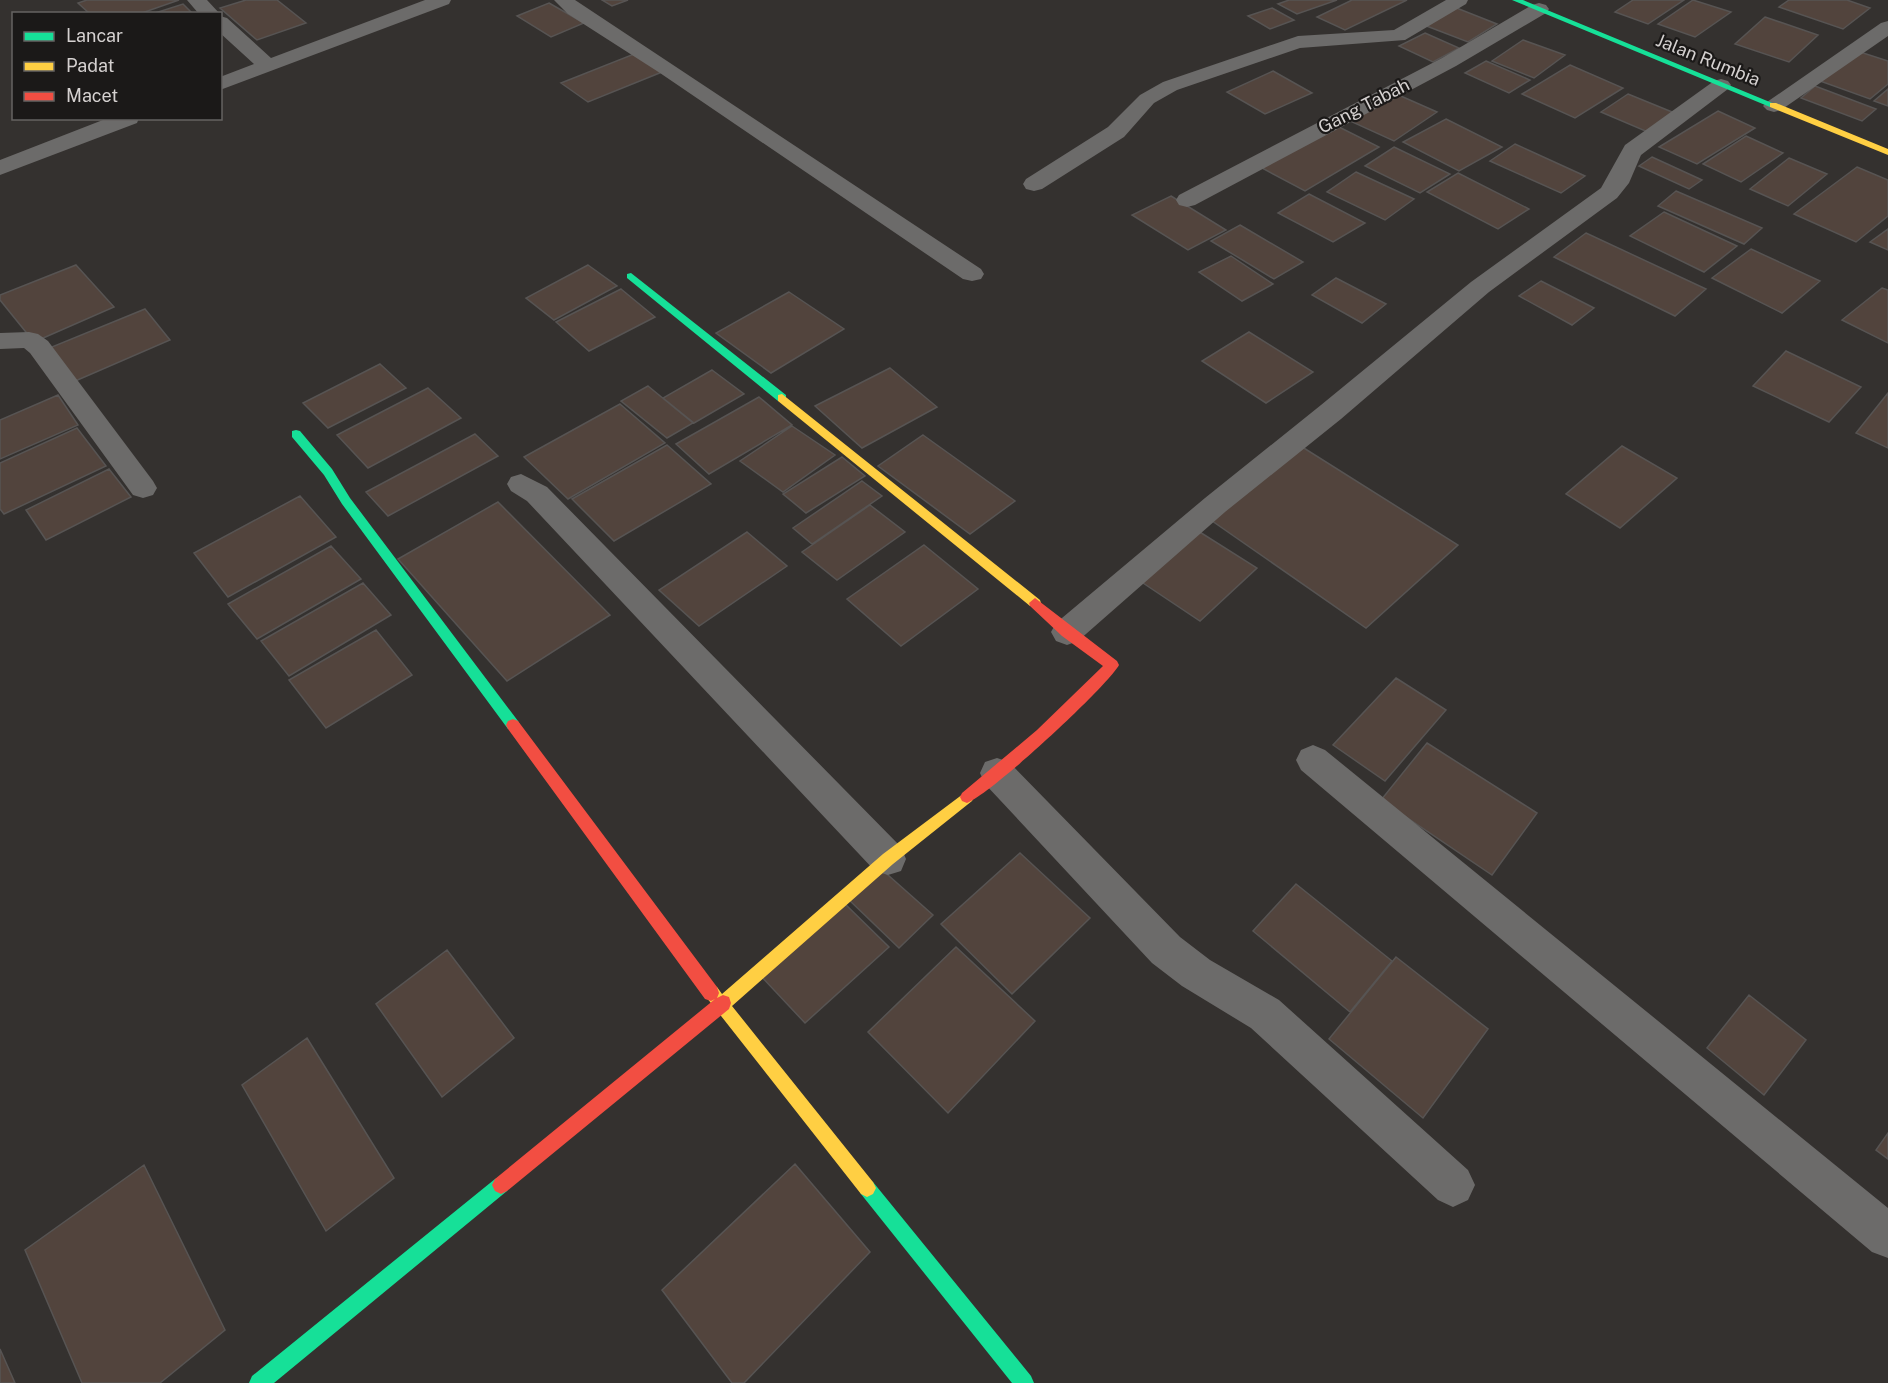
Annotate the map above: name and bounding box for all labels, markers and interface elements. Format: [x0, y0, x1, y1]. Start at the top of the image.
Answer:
legend [12, 12, 222, 120]
text: Lancar [66, 25, 123, 46]
street label: Jalan Rumbia [1653, 29, 1763, 90]
text: Padat [66, 55, 115, 76]
street label: Gang Tabah [1315, 74, 1413, 138]
text: Macet [66, 85, 118, 106]

